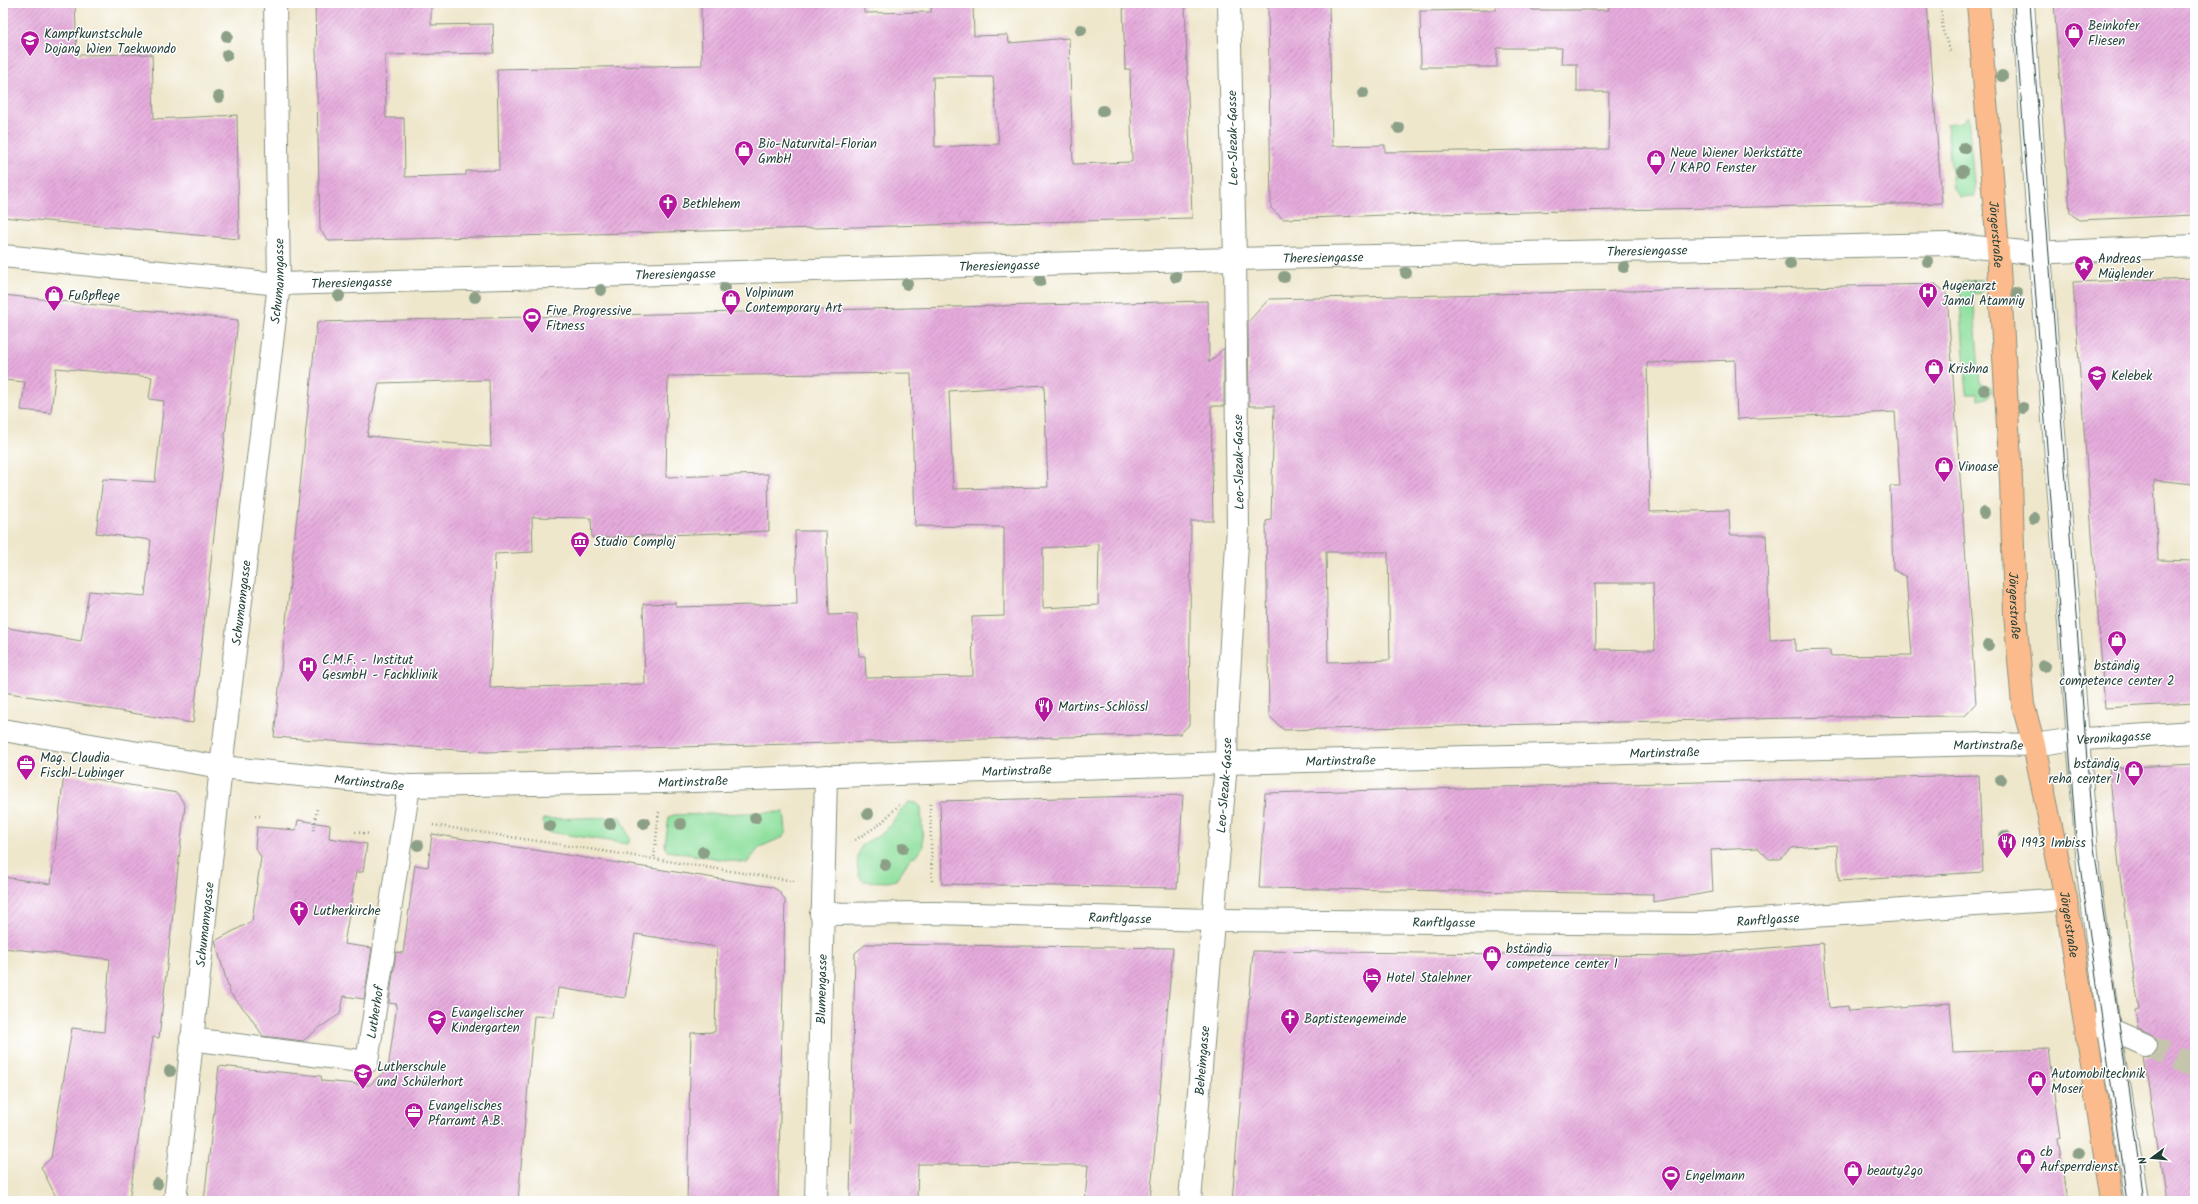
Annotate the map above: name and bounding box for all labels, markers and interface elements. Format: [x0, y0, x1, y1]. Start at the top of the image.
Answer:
place label: Beinkofer Fliesen [2088, 16, 2140, 52]
shop icon: Beinkofer Fliesen [2063, 21, 2085, 49]
place label: Kampfkunstschule Dojang Wien Taekwondo [44, 24, 176, 60]
school or university icon: Kampfkunstschule Dojang Wien Taekwondo [19, 29, 41, 57]
street label: Leo-Slezak-Gasse [1222, 90, 1245, 186]
place label: Bio-Naturvital-Florian GmbH [758, 134, 877, 170]
shop icon: Bio-Naturvital-Florian GmbH [733, 139, 755, 167]
place label: Neue Wiener Werkstätte / KAPO Fenster [1670, 143, 1803, 179]
shop icon: Neue Wiener Werkstätte / KAPO Fenster [1645, 148, 1667, 176]
church icon: Bethlehem [657, 192, 679, 220]
place label: Bethlehem [682, 194, 740, 215]
street label: Jörgerstraße [1982, 200, 2008, 269]
street label: Schumanngasse [265, 238, 291, 325]
street label: Theresiengasse [1607, 240, 1688, 263]
street label: Theresiengasse [1283, 247, 1364, 270]
place label: Andreas Müglender [2098, 249, 2154, 285]
place icon: Andreas Müglender [2073, 254, 2095, 282]
street label: Theresiengasse [959, 255, 1040, 278]
street label: Theresiengasse [635, 264, 716, 287]
street label: Theresiengasse [311, 272, 392, 295]
place label: Augenarzt Jamal Atamniy [1942, 276, 2025, 312]
hospital icon: Augenarzt Jamal Atamniy [1917, 281, 1939, 309]
place label: Volpinum Contemporary Art [745, 283, 843, 319]
shop icon: Fußpflege [43, 284, 65, 312]
place label: Fußpflege [68, 286, 120, 307]
shop icon: Volpinum Contemporary Art [720, 288, 742, 316]
place label: Five Progressive Fitness [546, 301, 632, 337]
sports icon: Five Progressive Fitness [521, 306, 543, 334]
shop icon: Krishna [1923, 357, 1945, 385]
place label: Krishna [1948, 359, 1989, 380]
school or university icon: Kelebek [2086, 364, 2108, 392]
place label: Kelebek [2111, 366, 2153, 387]
street label: Leo-Slezak-Gasse [1228, 414, 1251, 510]
shop icon: Vinoase [1933, 455, 1955, 483]
place label: Vinoase [1958, 457, 1998, 478]
museum icon: Studio Comploj [569, 530, 591, 558]
place label: Studio Comploj [594, 532, 676, 553]
street label: Schumanngasse [227, 559, 258, 647]
street label: Jörgerstraße [2002, 572, 2026, 640]
shop icon: bständig competence center 2 [2106, 629, 2128, 657]
place label: C.M.F. - Institut GesmbH - Fachklinik [322, 650, 439, 686]
hospital icon: C.M.F. - Institut GesmbH - Fachklinik [297, 655, 319, 683]
place label: bständig competence center 2 [2059, 656, 2175, 692]
restaurant icon: Martins-Schlössl [1033, 695, 1055, 723]
place label: Martins-Schlössl [1058, 697, 1148, 718]
street label: Veronikagasse [2076, 726, 2152, 751]
street label: Martinstraße [1953, 735, 2024, 757]
street label: Leo-Slezak-Gasse [1211, 737, 1238, 834]
street label: Martinstraße [1629, 742, 1700, 765]
place label: Mag. Claudia Fischl-Lubinger [40, 748, 125, 784]
street label: Martinstraße [1305, 750, 1376, 773]
office icon: Mag. Claudia Fischl-Lubinger [15, 753, 37, 781]
place label: bständig reha center 1 [2049, 754, 2120, 790]
shop icon: bständig reha center 1 [2123, 759, 2145, 787]
street label: Martinstraße [981, 760, 1052, 783]
street label: Martinstraße [333, 769, 405, 797]
street label: Martinstraße [657, 771, 729, 794]
restaurant icon: 1993 Imbiss [1996, 831, 2018, 859]
place label: 1993 Imbiss [2021, 833, 2086, 854]
street label: Schumanngasse [191, 881, 221, 968]
street label: Jörgerstraße [2053, 889, 2084, 959]
church icon: Lutherkirche [288, 899, 310, 927]
place label: Lutherkirche [313, 901, 381, 922]
street label: Ranftlgasse [1088, 908, 1152, 930]
street label: Ranftlgasse [1736, 908, 1800, 933]
street label: Ranftlgasse [1412, 913, 1476, 934]
place label: bständig competence center 1 [1506, 939, 1618, 975]
shop icon: bständig competence center 1 [1481, 944, 1503, 972]
street label: Blumengasse [811, 954, 834, 1024]
hotel icon: Hotel Stalehner [1361, 966, 1383, 994]
place label: Hotel Stalehner [1386, 968, 1472, 989]
street label: Lutherhof [362, 983, 391, 1040]
place label: Evangelischer Kindergarten [451, 1003, 525, 1039]
church icon: Baptistengemeinde [1279, 1007, 1301, 1035]
school or university icon: Evangelischer Kindergarten [426, 1008, 448, 1036]
place label: Baptistengemeinde [1304, 1009, 1407, 1030]
street label: Beheimgasse [1190, 1025, 1216, 1096]
place label: Lutherschule und Schülerhort [377, 1057, 464, 1093]
school or university icon: Lutherschule und Schülerhort [352, 1062, 374, 1090]
place label: Automobiltechnik Moser [2051, 1064, 2146, 1100]
shop icon: Automobiltechnik Moser [2026, 1069, 2048, 1097]
place label: Evangelisches Pfarramt A.B. [428, 1096, 504, 1132]
office icon: Evangelisches Pfarramt A.B. [403, 1101, 425, 1129]
north arrow [2132, 1138, 2172, 1178]
place label: cb Aufsperrdienst [2040, 1142, 2119, 1178]
shop icon: cb Aufsperrdienst [2015, 1147, 2037, 1175]
text: N [2134, 1155, 2153, 1166]
shop icon: beauty2go [1842, 1159, 1864, 1187]
place label: beauty2go [1867, 1161, 1923, 1182]
sports icon: Engelmann [1660, 1164, 1682, 1192]
place label: Engelmann [1685, 1166, 1745, 1187]

